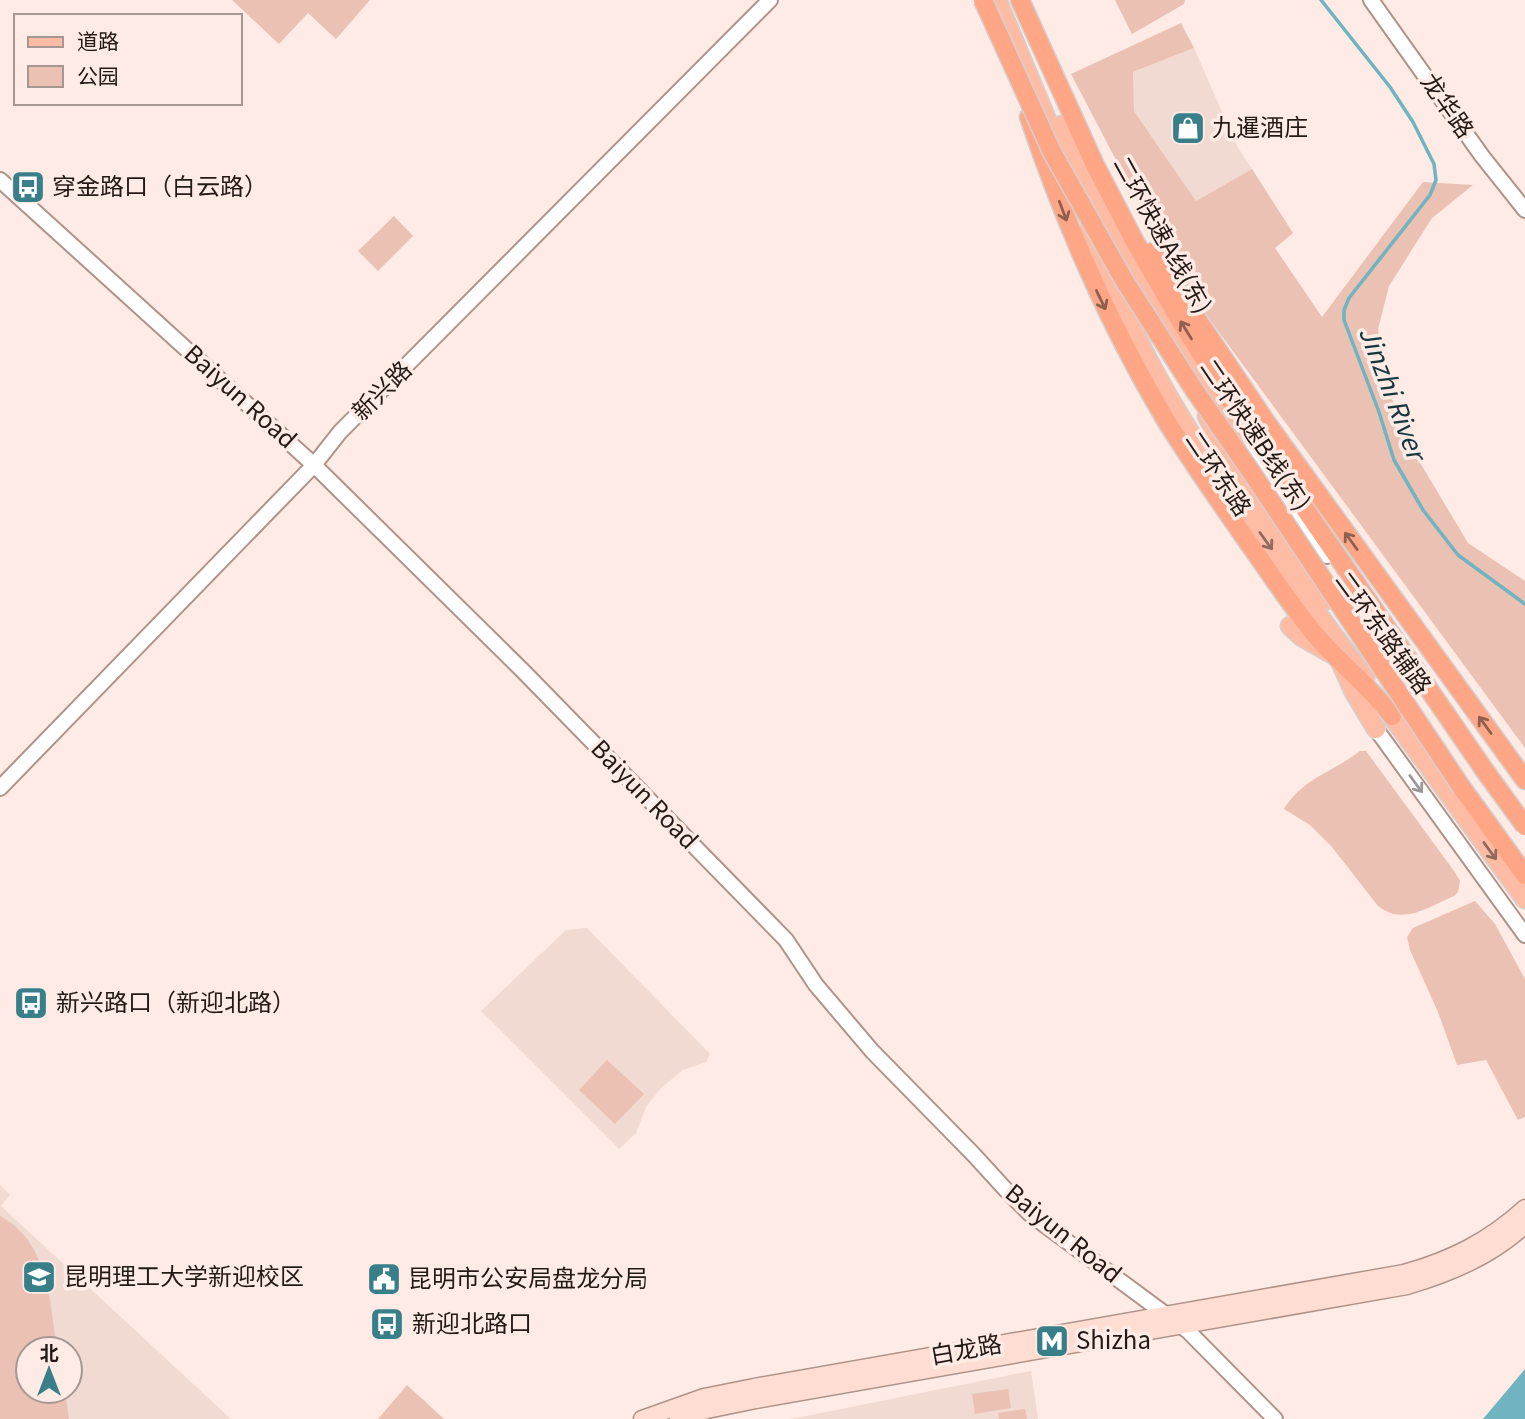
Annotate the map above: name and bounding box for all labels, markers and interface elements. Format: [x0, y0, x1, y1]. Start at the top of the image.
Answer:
legend [14, 14, 242, 105]
text: 道路 [77, 25, 119, 55]
text: 公园 [77, 60, 119, 90]
street label: 龙华路 [1414, 65, 1484, 144]
place label: 九暹酒庄 [1212, 108, 1308, 143]
shop icon: 九暹酒庄 [1169, 109, 1207, 147]
street label: 二环快速A线(东) [1107, 149, 1222, 319]
place label: 穿金路口（白云路） [52, 167, 268, 202]
bus stop icon: 穿金路口（白云路） [9, 168, 47, 206]
one-way arrow [1057, 200, 1070, 222]
one-way arrow [1095, 289, 1108, 310]
one-way arrow [1178, 320, 1192, 340]
water label: Jinzhi River [1352, 320, 1438, 468]
street label: Baiyun Road [178, 335, 306, 455]
street label: 新兴路 [342, 351, 418, 427]
street label: 二环快速B线(东) [1193, 351, 1321, 516]
street label: 二环东路 [1179, 423, 1261, 522]
one-way arrow [1258, 532, 1273, 551]
one-way arrow [1344, 532, 1359, 551]
street label: 二环东路辅路 [1329, 563, 1442, 700]
one-way arrow [1478, 716, 1492, 735]
street label: Baiyun Road [584, 731, 707, 856]
one-way arrow [1409, 774, 1423, 793]
one-way arrow [1483, 841, 1497, 860]
place label: 新兴路口（新迎北路） [56, 983, 296, 1018]
bus stop icon: 新兴路口（新迎北路） [12, 984, 50, 1022]
street label: Baiyun Road [999, 1174, 1130, 1290]
place label: 昆明理工大学新迎校区 [64, 1257, 304, 1292]
school or university icon: 昆明理工大学新迎校区 [20, 1258, 58, 1296]
place label: 昆明市公安局盘龙分局 [408, 1259, 648, 1294]
public building icon: 昆明市公安局盘龙分局 [365, 1260, 403, 1298]
place label: 新迎北路口 [412, 1304, 532, 1339]
bus stop icon: 新迎北路口 [368, 1305, 406, 1343]
place label: Shizha [1076, 1321, 1151, 1356]
metro station icon: Shizha [1033, 1322, 1071, 1360]
street label: 白龙路 [927, 1324, 1004, 1371]
north arrow [14, 1335, 84, 1405]
text: 北 [39, 1338, 59, 1365]

